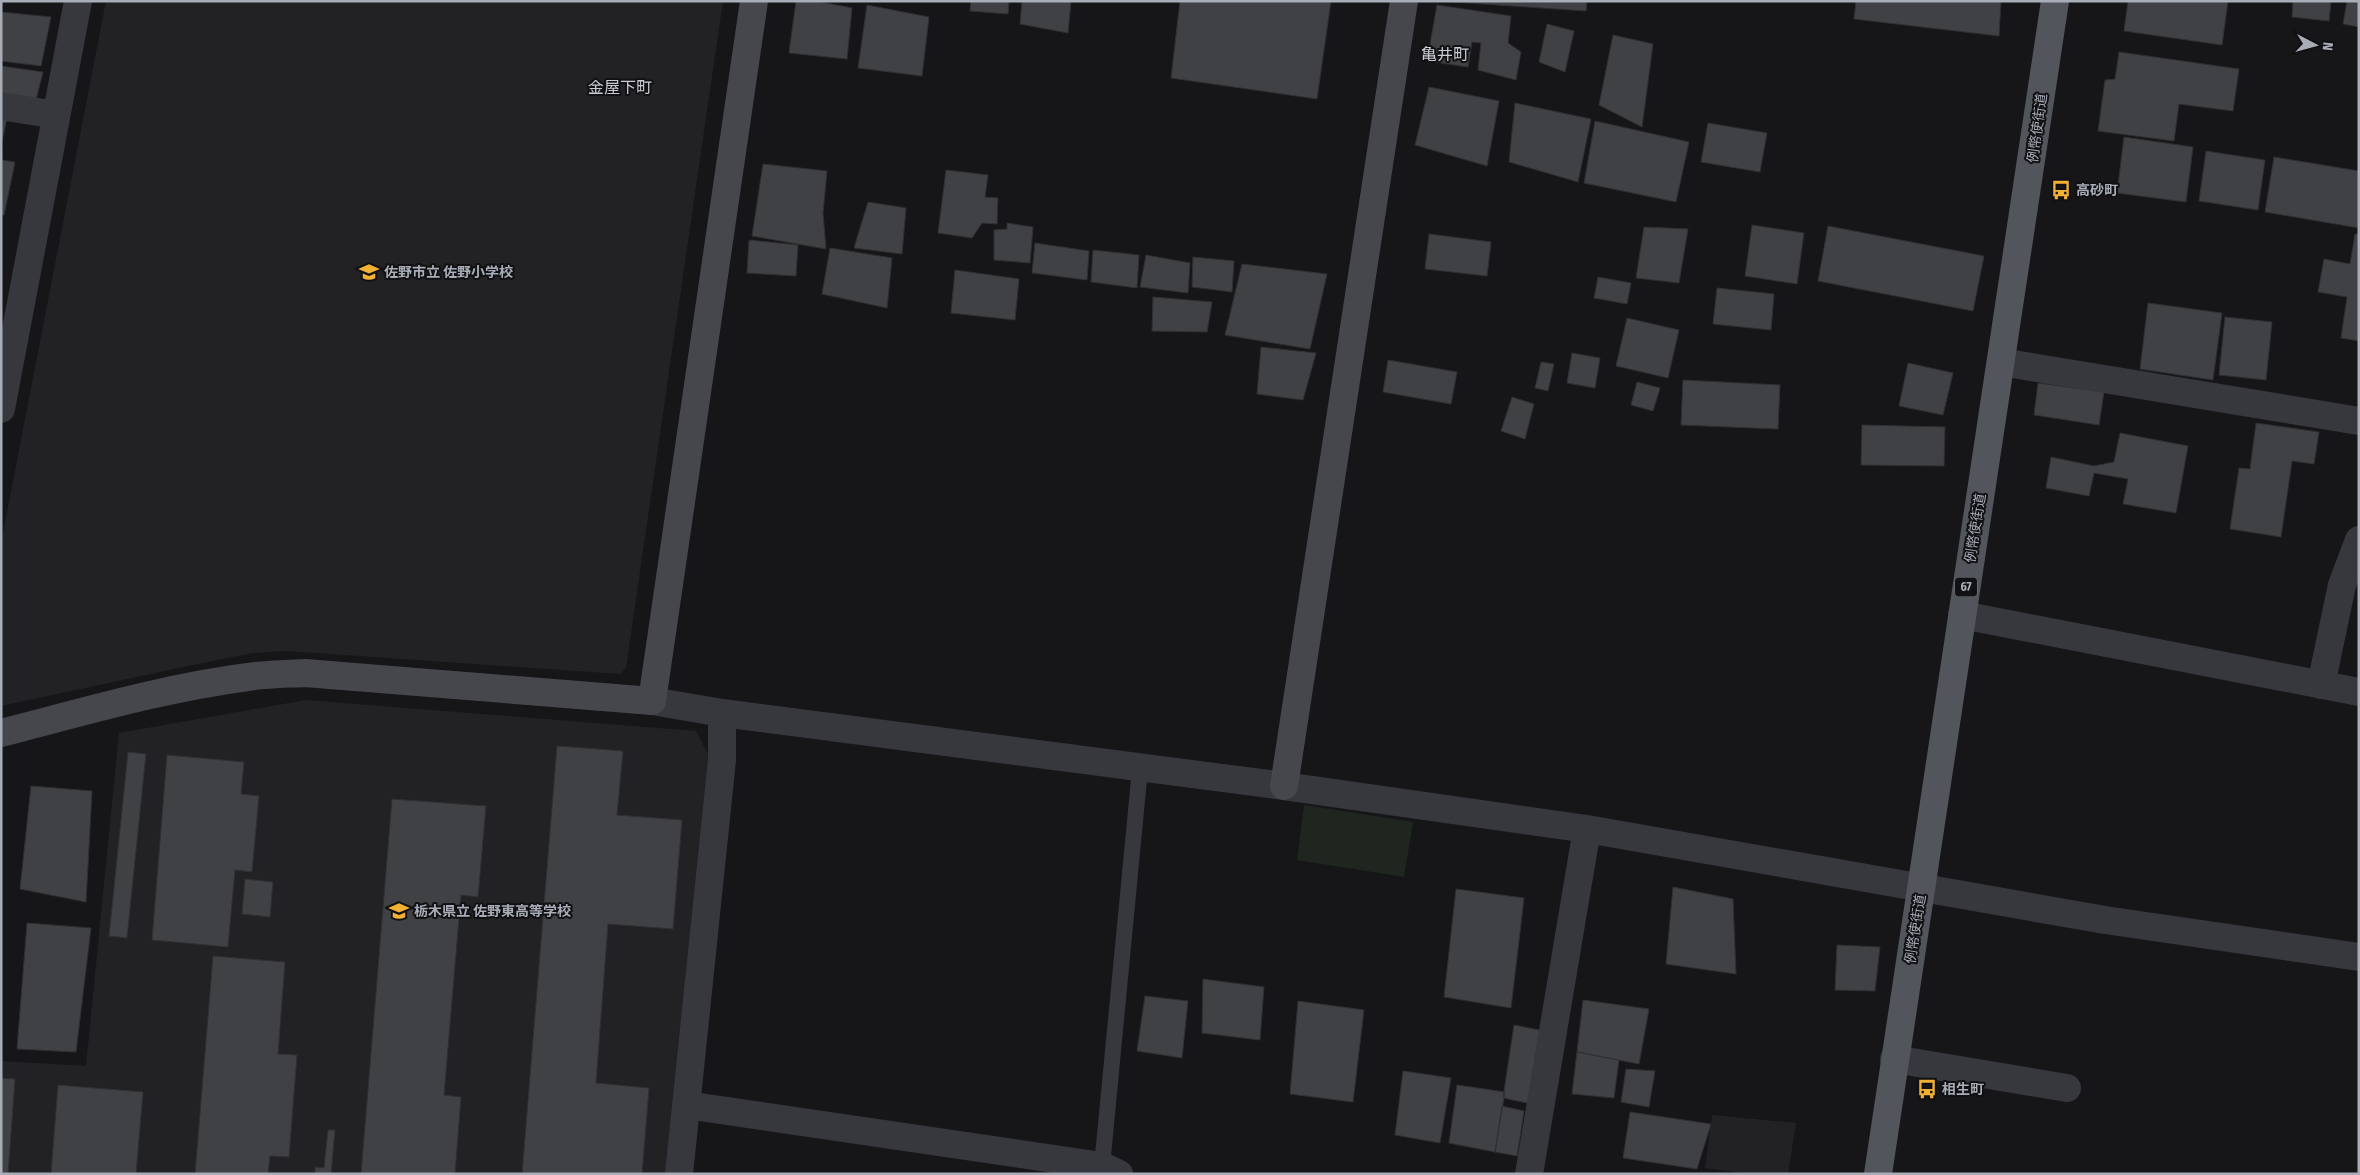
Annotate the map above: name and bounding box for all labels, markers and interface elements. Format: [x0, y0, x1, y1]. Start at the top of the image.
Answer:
north arrow [2290, 20, 2340, 70]
text: N [2319, 41, 2336, 51]
district label: 亀井町 [1421, 45, 1469, 64]
district label: 金屋下町 [588, 78, 652, 97]
street label: 例幣使街道 [2024, 92, 2051, 164]
bus stop icon: 高砂町 [2050, 179, 2072, 201]
place label: 高砂町 [2076, 182, 2118, 199]
school or university icon: 佐野市立 佐野小学校 [358, 261, 380, 283]
place label: 佐野市立 佐野小学校 [384, 264, 513, 281]
street label: 例幣使街道 [1962, 492, 1989, 564]
road number: 67 [1955, 578, 1977, 596]
street label: 例幣使街道 [1902, 893, 1929, 965]
school or university icon: 栃木県立 佐野東高等学校 [388, 900, 410, 922]
place label: 栃木県立 佐野東高等学校 [414, 903, 571, 920]
bus stop icon: 相生町 [1916, 1078, 1938, 1100]
place label: 相生町 [1942, 1081, 1984, 1098]

